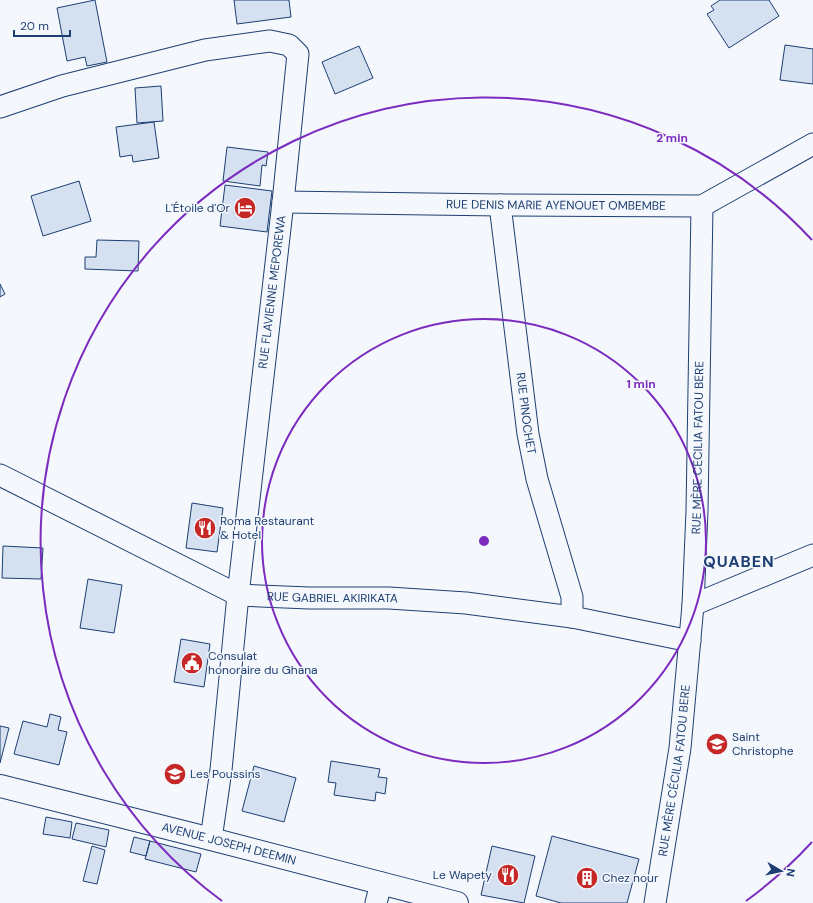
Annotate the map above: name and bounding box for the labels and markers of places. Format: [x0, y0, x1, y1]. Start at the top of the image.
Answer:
hotel icon: L'Étoile d'Or [232, 195, 258, 221]
place label: L'Étoile d'Or [165, 200, 231, 216]
place label: Roma Restaurant & Hotel [220, 513, 315, 543]
restaurant icon: Roma Restaurant & Hotel [192, 515, 218, 541]
centre of rings [477, 534, 491, 548]
place label: Consulat honoraire du Ghana [208, 648, 318, 678]
public building icon: Consulat honoraire du Ghana [179, 650, 205, 676]
place label: Saint Christophe [732, 729, 794, 759]
school or university icon: Saint Christophe [704, 731, 730, 757]
school or university icon: Les Poussins [162, 761, 188, 787]
place label: Les Poussins [190, 766, 261, 782]
restaurant icon: Le Wapety [495, 862, 521, 888]
building icon: Chez nour [574, 865, 600, 891]
place label: Le Wapety [433, 867, 492, 883]
place label: Chez nour [602, 870, 659, 886]

